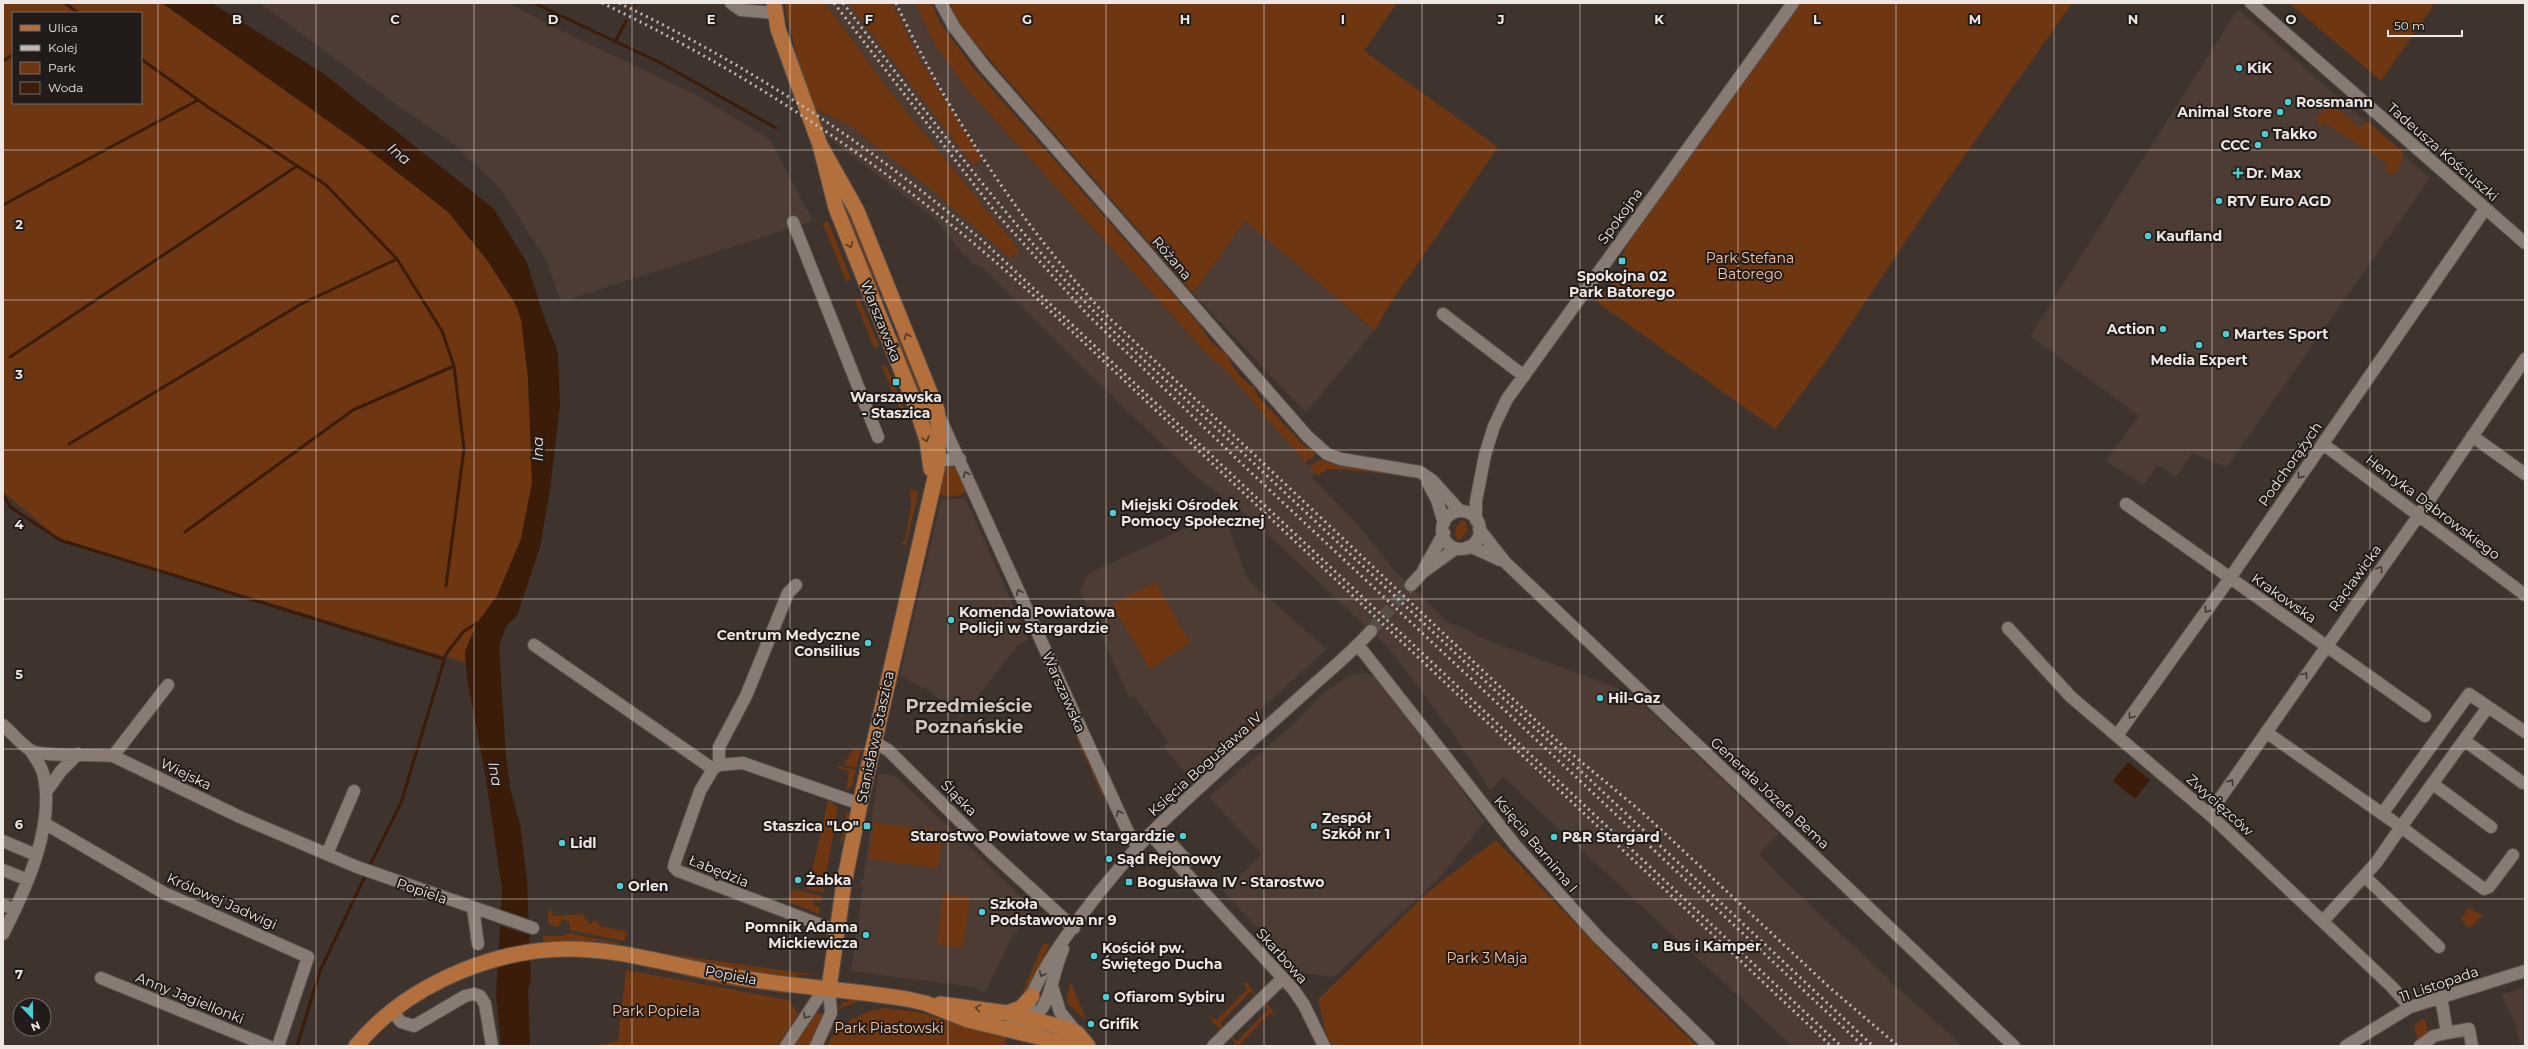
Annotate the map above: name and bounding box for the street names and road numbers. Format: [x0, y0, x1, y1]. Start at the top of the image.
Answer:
street label: Tadeusza Kościuszki [2384, 99, 2502, 205]
street label: Spokojna [1594, 184, 1646, 248]
street label: Różana [1148, 233, 1196, 283]
street label: Warszawska [856, 278, 906, 364]
street label: Podchorążych [2254, 418, 2326, 510]
street label: Henryka Dąbrowskiego [2362, 450, 2504, 564]
street label: Racławicka [2325, 541, 2385, 615]
street label: Krakowska [2248, 569, 2320, 627]
street label: Warszawska [1038, 649, 1090, 735]
street label: Stanisława Staszica [852, 669, 898, 805]
street label: Księcia Bogusława IV [1144, 708, 1266, 820]
street label: Generała Józefa Bema [1707, 733, 1833, 853]
street label: Wiejska [158, 754, 214, 794]
street label: Zwycięzców [2183, 770, 2258, 840]
street label: Śląska [937, 776, 981, 820]
street label: Księcia Barnima I [1490, 792, 1582, 896]
street label: Łabędzia [686, 851, 752, 891]
street label: Królowej Jadwigi [164, 869, 280, 933]
street label: Popiela [394, 874, 450, 908]
street label: Skarbowa [1252, 924, 1312, 988]
street label: Popiela [704, 961, 758, 989]
street label: 11 Listopada [2397, 962, 2481, 1006]
street label: Anny Jagiellonki [133, 968, 247, 1028]

